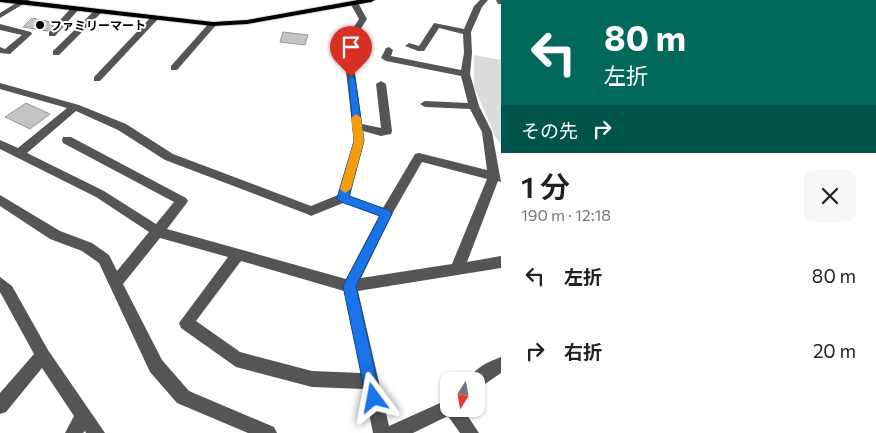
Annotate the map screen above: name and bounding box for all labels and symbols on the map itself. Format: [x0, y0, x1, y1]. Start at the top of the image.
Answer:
place label: ファミリーマート [50, 18, 146, 32]
marker: ファミリーマート [34, 19, 46, 31]
pin [330, 26, 372, 77]
position arrow [347, 371, 399, 423]
north arrow [440, 372, 485, 418]

